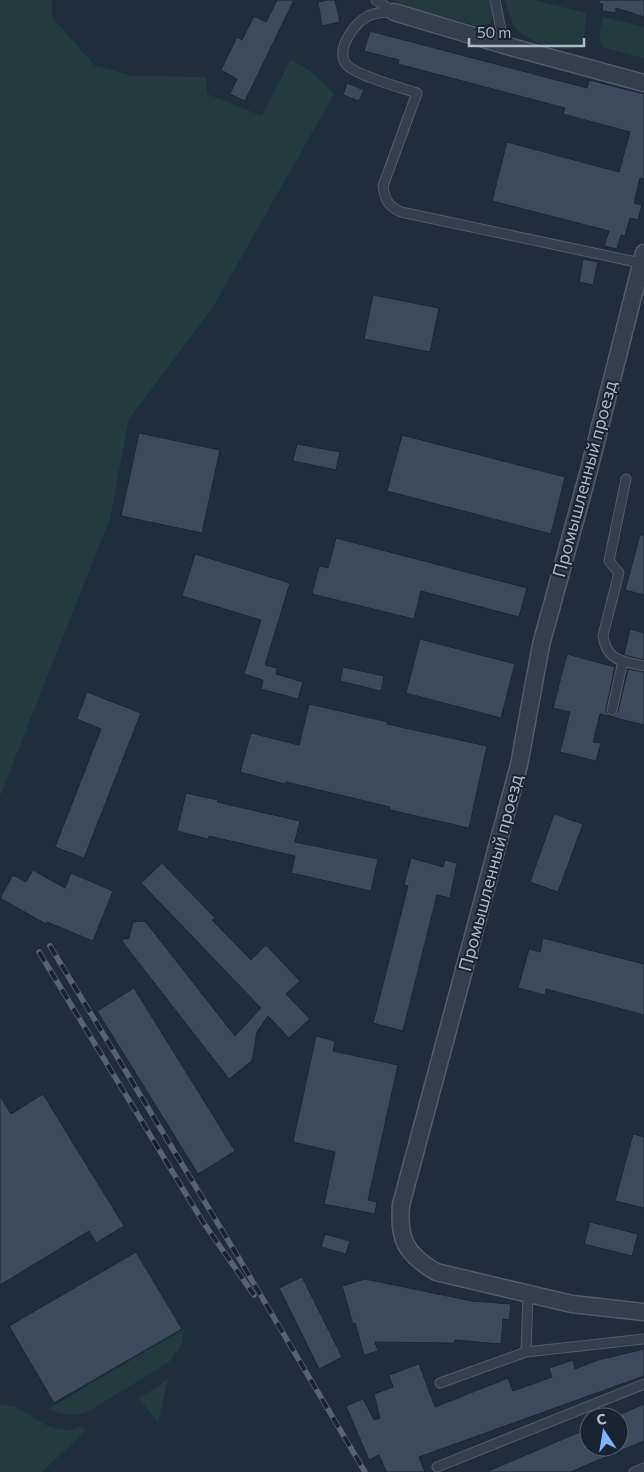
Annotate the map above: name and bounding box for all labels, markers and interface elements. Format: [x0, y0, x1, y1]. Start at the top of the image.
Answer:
scale bar [469, 15, 584, 47]
text: 50 m [477, 23, 511, 41]
street label: Промышленный проезд [547, 377, 621, 580]
street label: Промышленный проезд [453, 771, 527, 974]
north arrow [579, 1407, 629, 1457]
text: С [595, 1409, 608, 1428]

